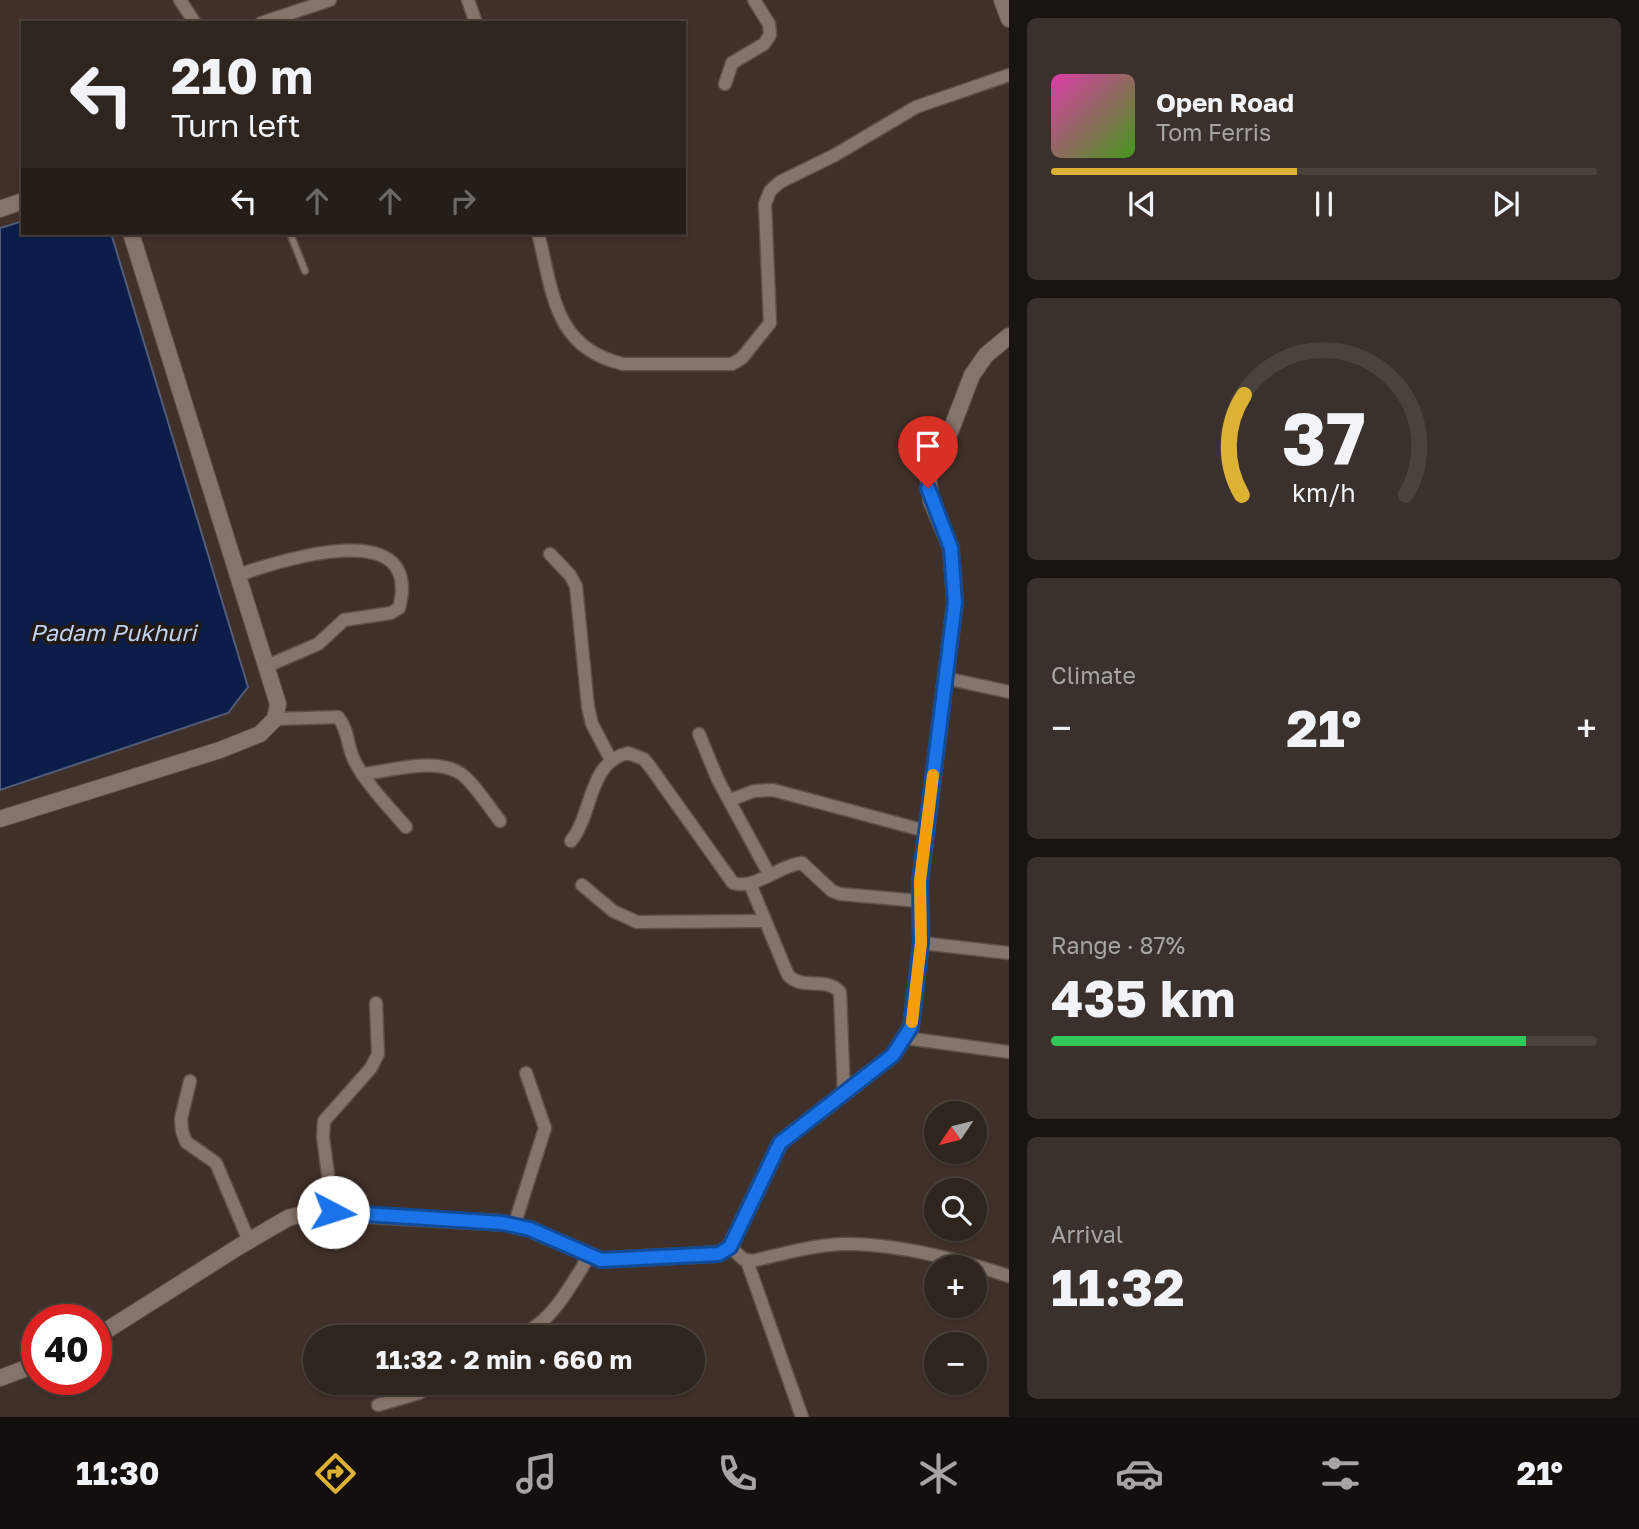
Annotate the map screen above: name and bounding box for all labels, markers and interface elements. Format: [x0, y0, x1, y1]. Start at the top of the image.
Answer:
text: 210 m [171, 46, 313, 105]
icon: left [56, 49, 147, 140]
text: Open Road [1156, 87, 1294, 118]
text: Turn left [171, 106, 300, 144]
text: Tom Ferris [1156, 118, 1271, 146]
icon: left [225, 182, 263, 220]
icon: ahead [298, 182, 336, 220]
icon: ahead [371, 182, 409, 220]
icon: right [444, 182, 482, 220]
icon: previous [1123, 185, 1161, 223]
icon: pause [1305, 185, 1343, 223]
icon: next [1487, 185, 1525, 223]
text: 37 [1282, 394, 1366, 481]
pin [898, 416, 958, 488]
icon: arrive [909, 427, 947, 465]
text: km/h [1292, 476, 1356, 507]
water label: Padam Pukhuri [30, 618, 199, 646]
text: Climate [1051, 661, 1136, 689]
text: 21° [1286, 696, 1362, 758]
text: − [1051, 705, 1072, 750]
text: + [1576, 705, 1597, 750]
text: Range · 87% [1051, 931, 1185, 959]
text: 435 km [1051, 966, 1236, 1028]
north arrow [924, 1101, 987, 1164]
map controls [924, 1101, 987, 1395]
position arrow [296, 1175, 370, 1249]
button: search [924, 1178, 987, 1241]
text: Arrival [1051, 1220, 1123, 1248]
button: + [924, 1255, 987, 1318]
text: 11:32 [1051, 1255, 1185, 1317]
speed limit sign: 40 [21, 1304, 112, 1395]
button: − [924, 1332, 987, 1395]
text: 11:32 · 2 min · 660 m [376, 1344, 632, 1375]
icon: directions [311, 1449, 360, 1498]
icon: music [512, 1449, 561, 1498]
icon: phone [713, 1449, 762, 1498]
icon: climate [914, 1449, 963, 1498]
icon: car [1115, 1449, 1164, 1498]
icon: filters [1316, 1449, 1365, 1498]
text: 11:30 [76, 1454, 159, 1492]
text: 21° [1517, 1454, 1563, 1492]

